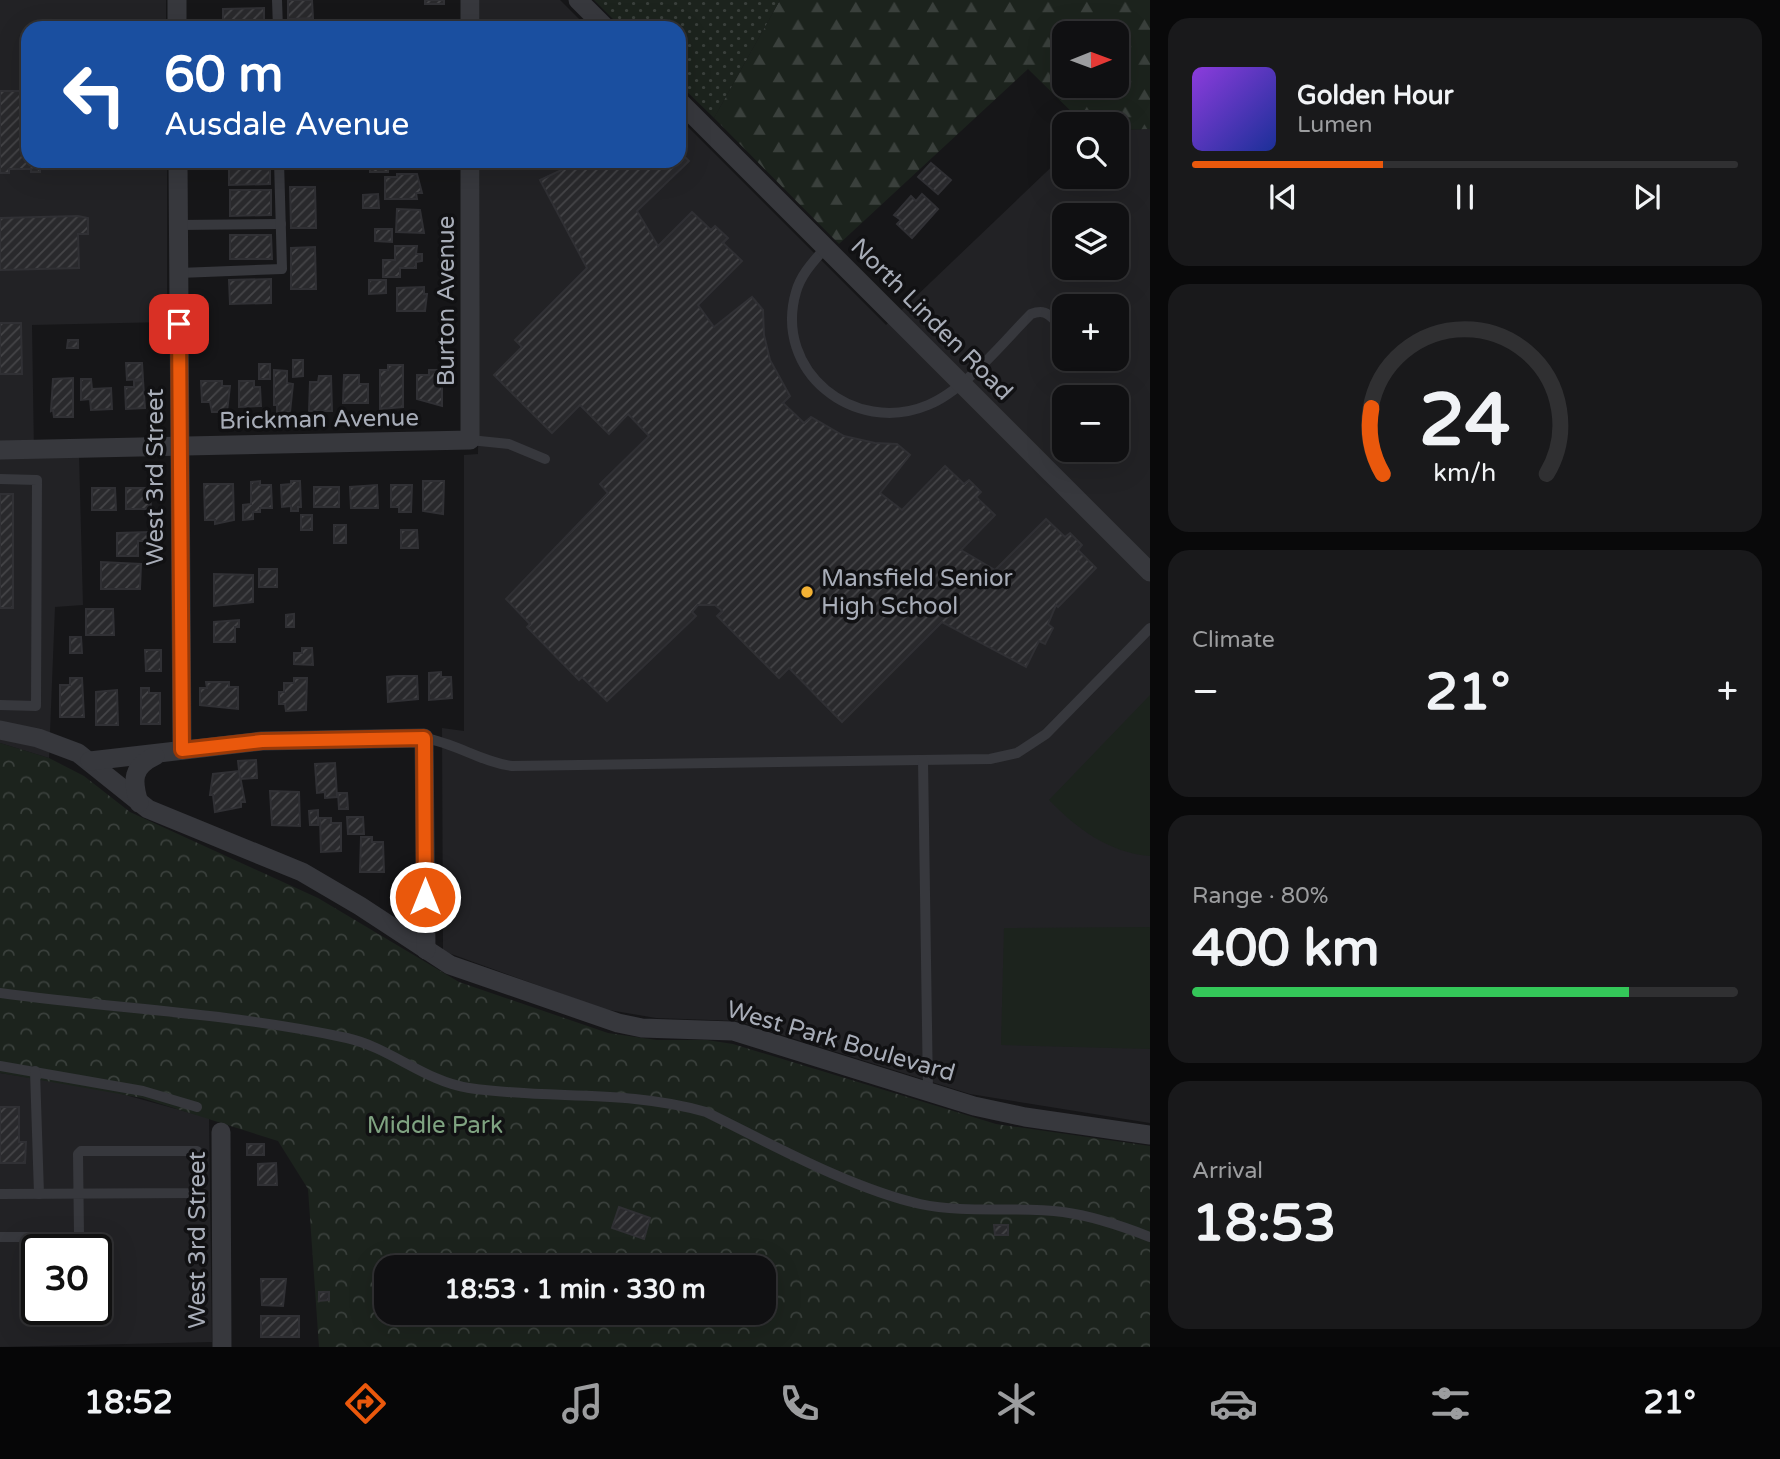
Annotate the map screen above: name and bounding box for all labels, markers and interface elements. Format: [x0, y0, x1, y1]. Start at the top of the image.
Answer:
north arrow [1052, 21, 1129, 98]
map controls [1052, 21, 1129, 462]
text: 60 m [164, 46, 283, 105]
icon: left [49, 49, 140, 140]
text: Golden Hour [1297, 80, 1454, 111]
text: Ausdale Avenue [164, 106, 409, 144]
text: Lumen [1297, 111, 1372, 139]
button: search [1052, 112, 1129, 189]
icon: previous [1264, 178, 1302, 216]
icon: pause [1446, 178, 1484, 216]
icon: next [1628, 178, 1666, 216]
button: layers [1052, 203, 1129, 280]
street label: Burton Avenue [432, 216, 461, 386]
street label: North Linden Road [845, 232, 1019, 406]
pin [149, 294, 209, 354]
button: + [1052, 294, 1129, 371]
icon: arrive [160, 305, 198, 343]
text: 24 [1419, 377, 1511, 465]
button: − [1052, 385, 1129, 462]
street label: West 3rd Street [141, 388, 170, 566]
street label: Brickman Avenue [219, 403, 419, 436]
text: km/h [1434, 457, 1496, 487]
place label: Mansfield Senior High School [821, 564, 1014, 621]
marker: Mansfield Senior High School [799, 584, 815, 600]
text: Climate [1192, 626, 1275, 654]
text: 21° [1425, 661, 1510, 724]
text: − [1192, 669, 1219, 715]
text: + [1717, 669, 1738, 715]
position arrow [388, 860, 462, 934]
text: Range · 80% [1192, 882, 1328, 910]
text: 400 km [1192, 917, 1380, 980]
street label: West Park Boulevard [723, 995, 958, 1088]
park label: Middle Park [367, 1111, 503, 1140]
street label: West 3rd Street [183, 1151, 212, 1329]
text: Arrival [1192, 1157, 1263, 1185]
text: 18:53 [1192, 1192, 1336, 1255]
speed limit sign: 30 [21, 1234, 112, 1325]
text: 18:53 · 1 min · 330 m [444, 1274, 706, 1305]
icon: directions [341, 1379, 390, 1428]
icon: music [558, 1379, 607, 1428]
icon: phone [775, 1379, 824, 1428]
icon: climate [992, 1379, 1041, 1428]
icon: car [1209, 1379, 1258, 1428]
icon: filters [1426, 1379, 1475, 1428]
text: 18:52 [84, 1384, 173, 1422]
text: 21° [1644, 1384, 1696, 1422]

